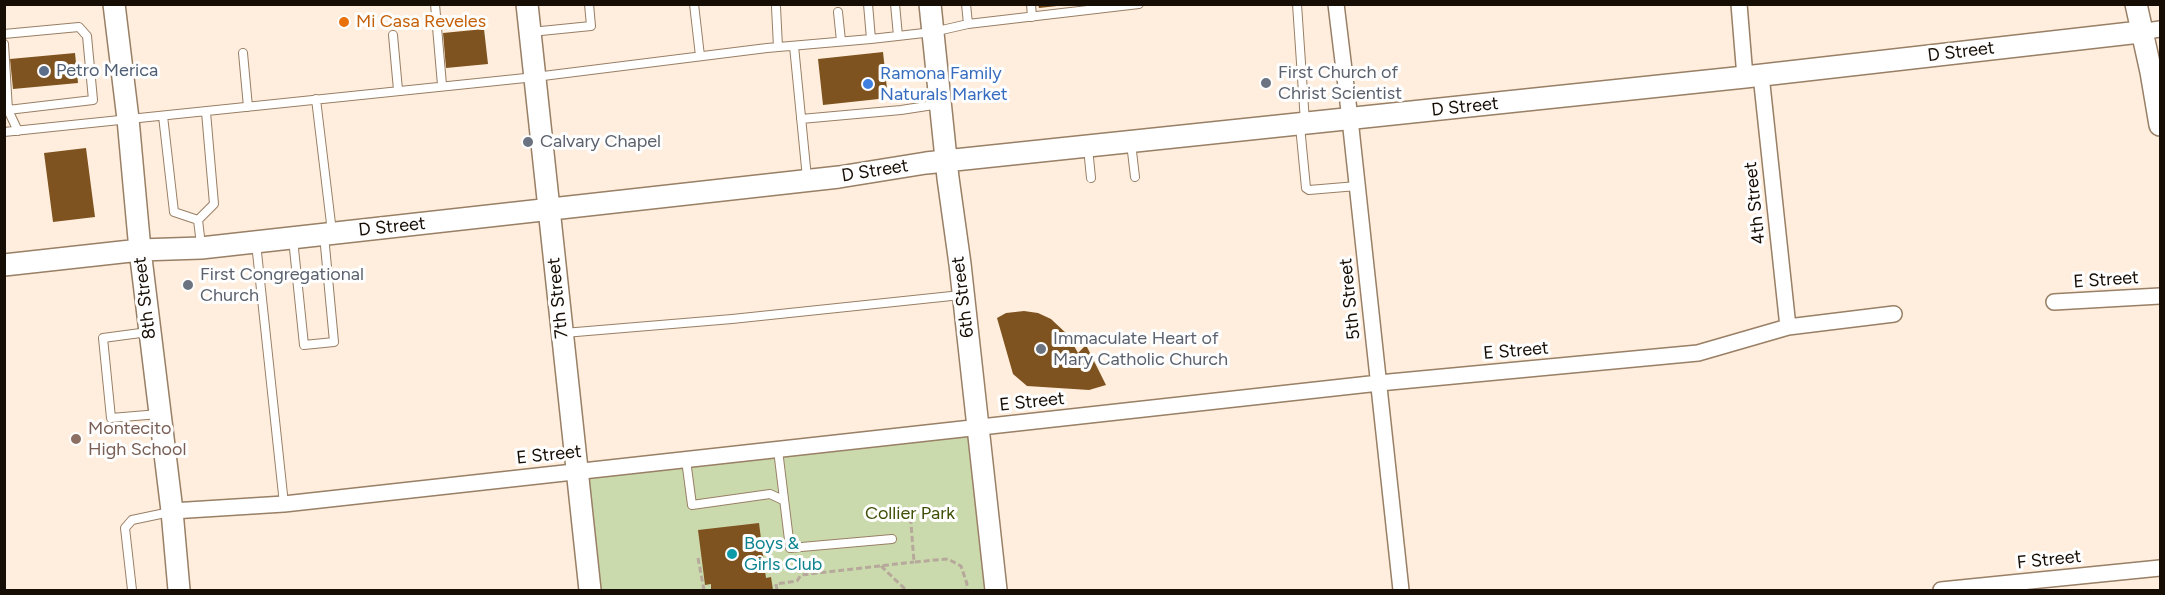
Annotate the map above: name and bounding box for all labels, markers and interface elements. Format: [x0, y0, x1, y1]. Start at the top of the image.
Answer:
place label: Mi Casa Reveles [356, 11, 486, 33]
marker: Mi Casa Reveles [337, 15, 351, 29]
street label: D Street [1926, 37, 1996, 67]
place label: Petro Merica [56, 60, 158, 82]
place label: First Church of Christ Scientist [1278, 62, 1402, 104]
place label: Ramona Family Naturals Market [880, 63, 1008, 106]
marker: Petro Merica [37, 64, 51, 78]
marker: First Church of Christ Scientist [1259, 76, 1273, 90]
marker: Ramona Family Naturals Market [861, 77, 875, 91]
street label: D Street [1430, 93, 1500, 121]
place label: Calvary Chapel [540, 131, 661, 153]
marker: Calvary Chapel [521, 135, 535, 149]
street label: D Street [840, 155, 910, 187]
street label: 4th Street [1740, 161, 1770, 245]
street label: D Street [357, 213, 427, 241]
street label: 6th Street [947, 255, 979, 339]
street label: 8th Street [129, 256, 161, 340]
street label: 7th Street [543, 256, 573, 340]
street label: 5th Street [1335, 257, 1365, 341]
place label: First Congregational Church [200, 264, 364, 306]
street label: E Street [2073, 267, 2139, 293]
marker: First Congregational Church [181, 278, 195, 292]
place label: Immaculate Heart of Mary Catholic Church [1053, 328, 1228, 370]
street label: E Street [1482, 337, 1550, 365]
marker: Immaculate Heart of Mary Catholic Church [1034, 342, 1048, 356]
street label: E Street [998, 388, 1066, 416]
place label: Montecito High School [88, 418, 186, 460]
marker: Montecito High School [69, 432, 83, 446]
street label: E Street [515, 441, 583, 469]
park label: Collier Park [865, 503, 955, 525]
place label: Boys & Girls Club [744, 533, 822, 576]
street label: F Street [2016, 546, 2082, 574]
marker: Boys & Girls Club [725, 547, 739, 561]

